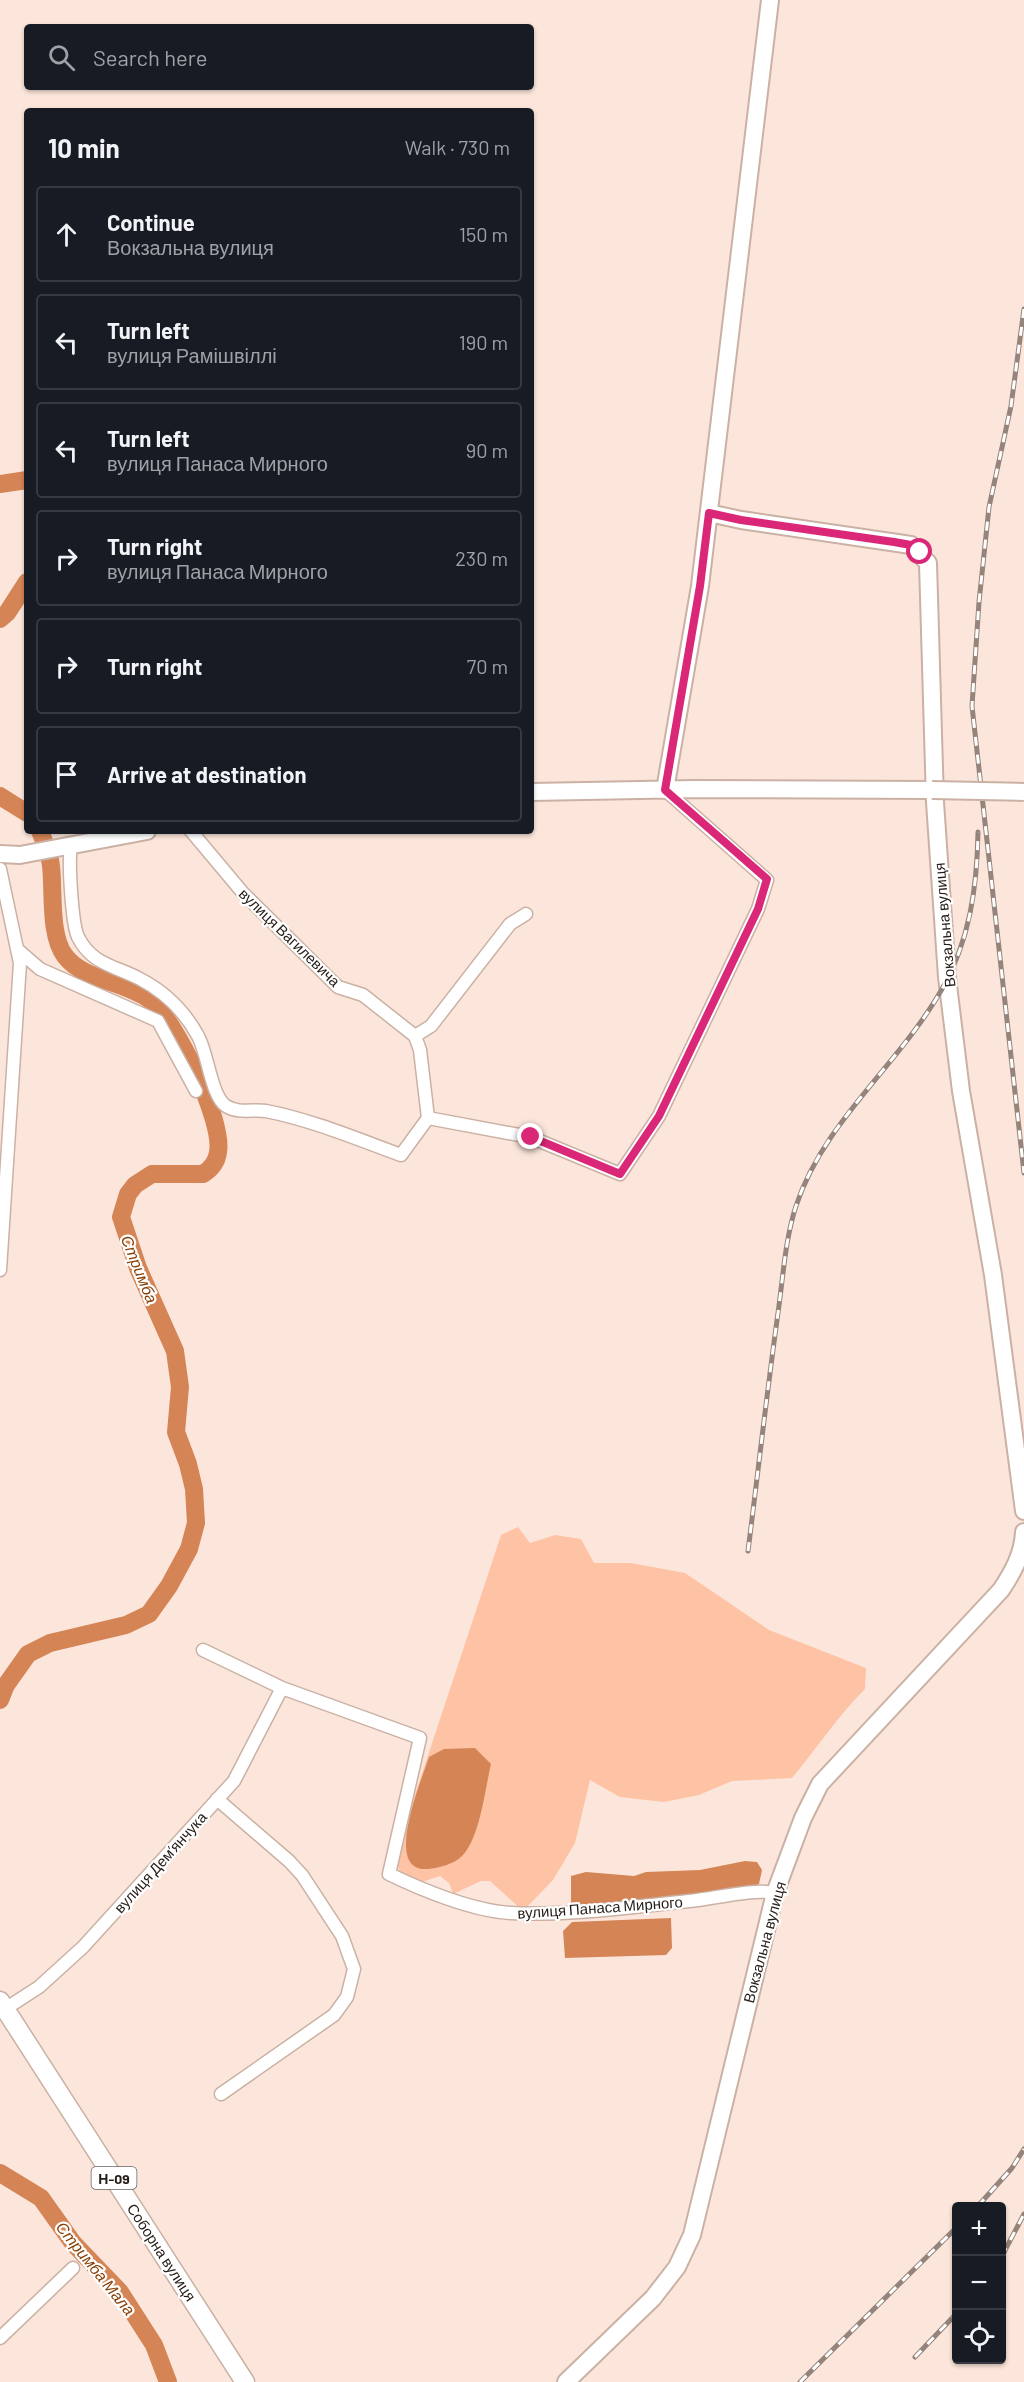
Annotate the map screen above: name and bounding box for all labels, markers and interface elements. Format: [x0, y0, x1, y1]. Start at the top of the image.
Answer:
search box [24, 24, 534, 90]
icon: search [45, 41, 78, 74]
text: Search here [93, 44, 207, 70]
text: 10 min [48, 132, 120, 163]
text: Walk · 730 m [405, 135, 510, 159]
text: Continue [107, 209, 195, 235]
icon: ahead [50, 218, 83, 251]
text: 150 m [459, 222, 508, 246]
text: Вокзальна вулиця [107, 235, 274, 259]
text: Turn left [107, 317, 190, 343]
icon: left [50, 326, 83, 359]
text: 190 m [459, 330, 508, 354]
text: вулиця Рамішвіллі [107, 343, 277, 367]
text: Turn left [107, 425, 190, 451]
icon: left [50, 434, 83, 467]
text: 90 m [466, 438, 508, 462]
text: вулиця Панаса Мирного [107, 451, 328, 475]
text: Turn right [107, 533, 202, 559]
route start [906, 538, 932, 564]
icon: right [50, 542, 83, 575]
text: 230 m [455, 546, 508, 570]
text: вулиця Панаса Мирного [107, 559, 328, 583]
icon: right [50, 650, 83, 683]
text: Turn right [107, 653, 202, 679]
text: 70 m [467, 654, 508, 678]
icon: arrive [50, 758, 83, 791]
text: Arrive at destination [107, 761, 306, 787]
street label: Вокзальна вулиця [930, 862, 958, 988]
street label: вулиця Вагилевича [236, 884, 345, 990]
route end [517, 1123, 543, 1149]
water label: Стримба [118, 1232, 162, 1306]
street label: вулиця Демʼянчука [110, 1807, 210, 1916]
street label: Вокзальна вулиця [739, 1879, 789, 2005]
street label: вулиця Панаса Мирного [517, 1892, 683, 1922]
road number: Н-09 [92, 2167, 136, 2189]
street label: Соборна вулиця [124, 2200, 200, 2304]
map controls [952, 2202, 1006, 2364]
button: + [952, 2202, 1006, 2256]
water label: Стримба Мала [53, 2217, 140, 2319]
button: − [952, 2256, 1006, 2310]
button: locate [952, 2310, 1006, 2364]

